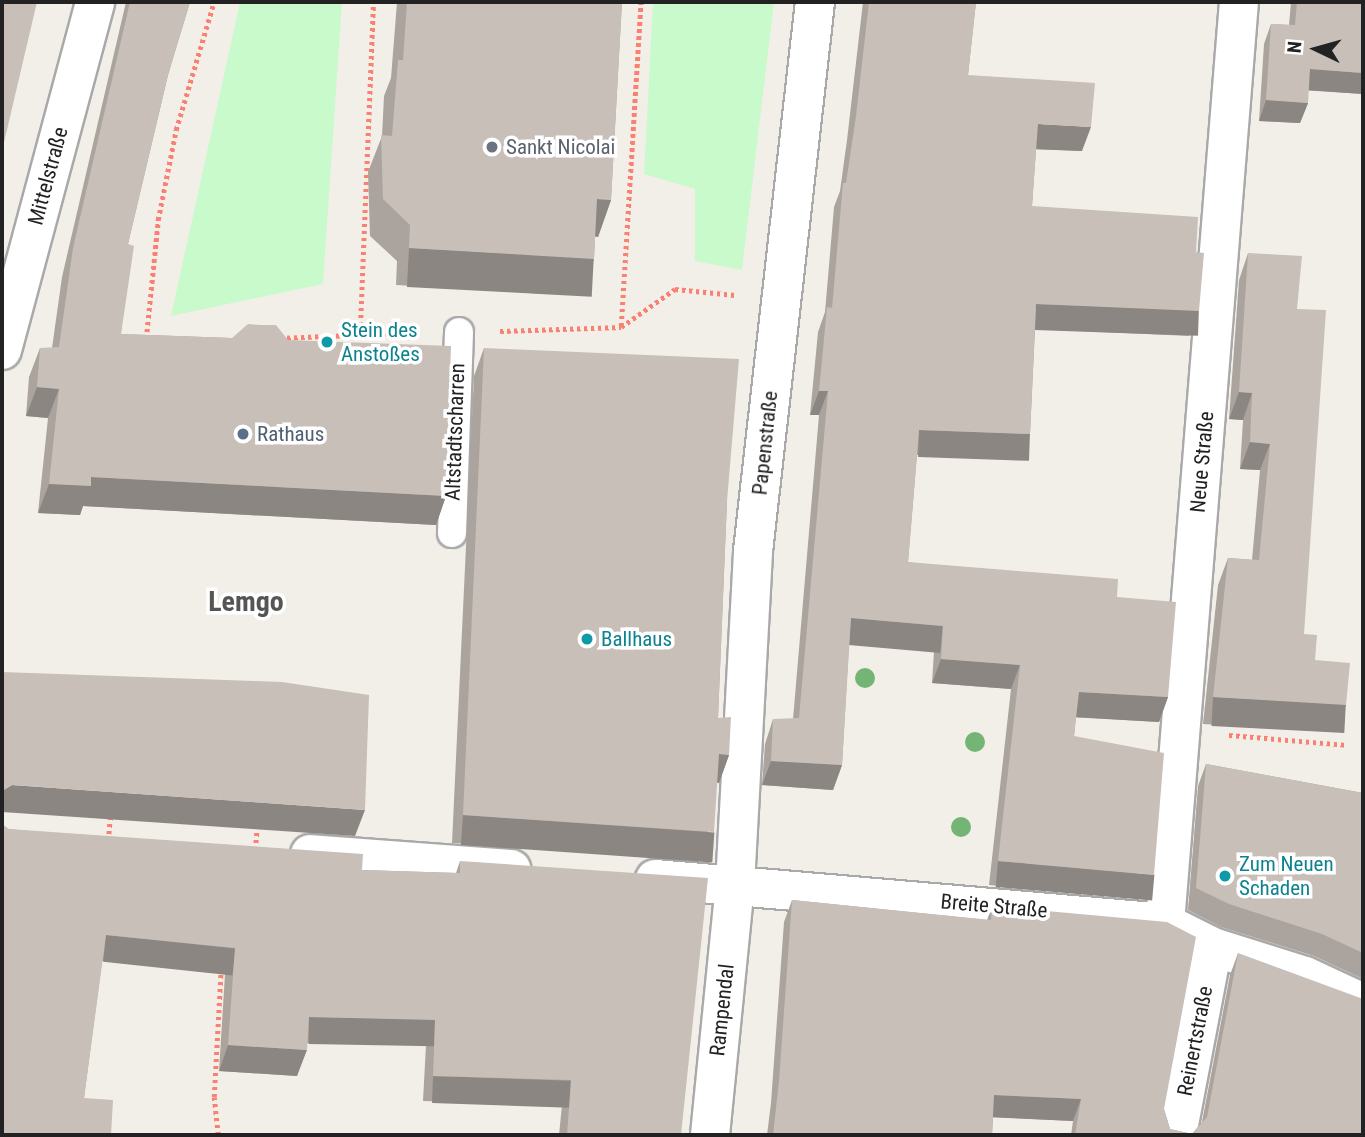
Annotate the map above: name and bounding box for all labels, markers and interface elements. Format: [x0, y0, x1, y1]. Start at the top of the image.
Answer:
north arrow [1281, 14, 1351, 84]
text: N [1283, 40, 1307, 54]
street label: Mittelstraße [23, 124, 73, 228]
place label: Sankt Nicolai [506, 134, 615, 160]
marker: Sankt Nicolai [484, 139, 500, 155]
place label: Stein des Anstoßes [341, 317, 420, 367]
marker: Stein des Anstoßes [319, 334, 335, 350]
street label: Altstadtscharren [440, 363, 470, 501]
street label: Papenstraße [747, 390, 783, 496]
street label: Neue Straße [1185, 410, 1219, 514]
place label: Rathaus [257, 421, 324, 447]
marker: Rathaus [235, 426, 251, 442]
district label: Lemgo [208, 585, 284, 619]
place label: Ballhaus [601, 626, 672, 652]
marker: Ballhaus [579, 631, 595, 647]
place label: Zum Neuen Schaden [1239, 851, 1334, 901]
marker: Zum Neuen Schaden [1217, 868, 1233, 884]
street label: Breite Straße [940, 889, 1048, 923]
street label: Rampendal [705, 963, 739, 1057]
street label: Reinertstraße [1172, 984, 1218, 1098]

